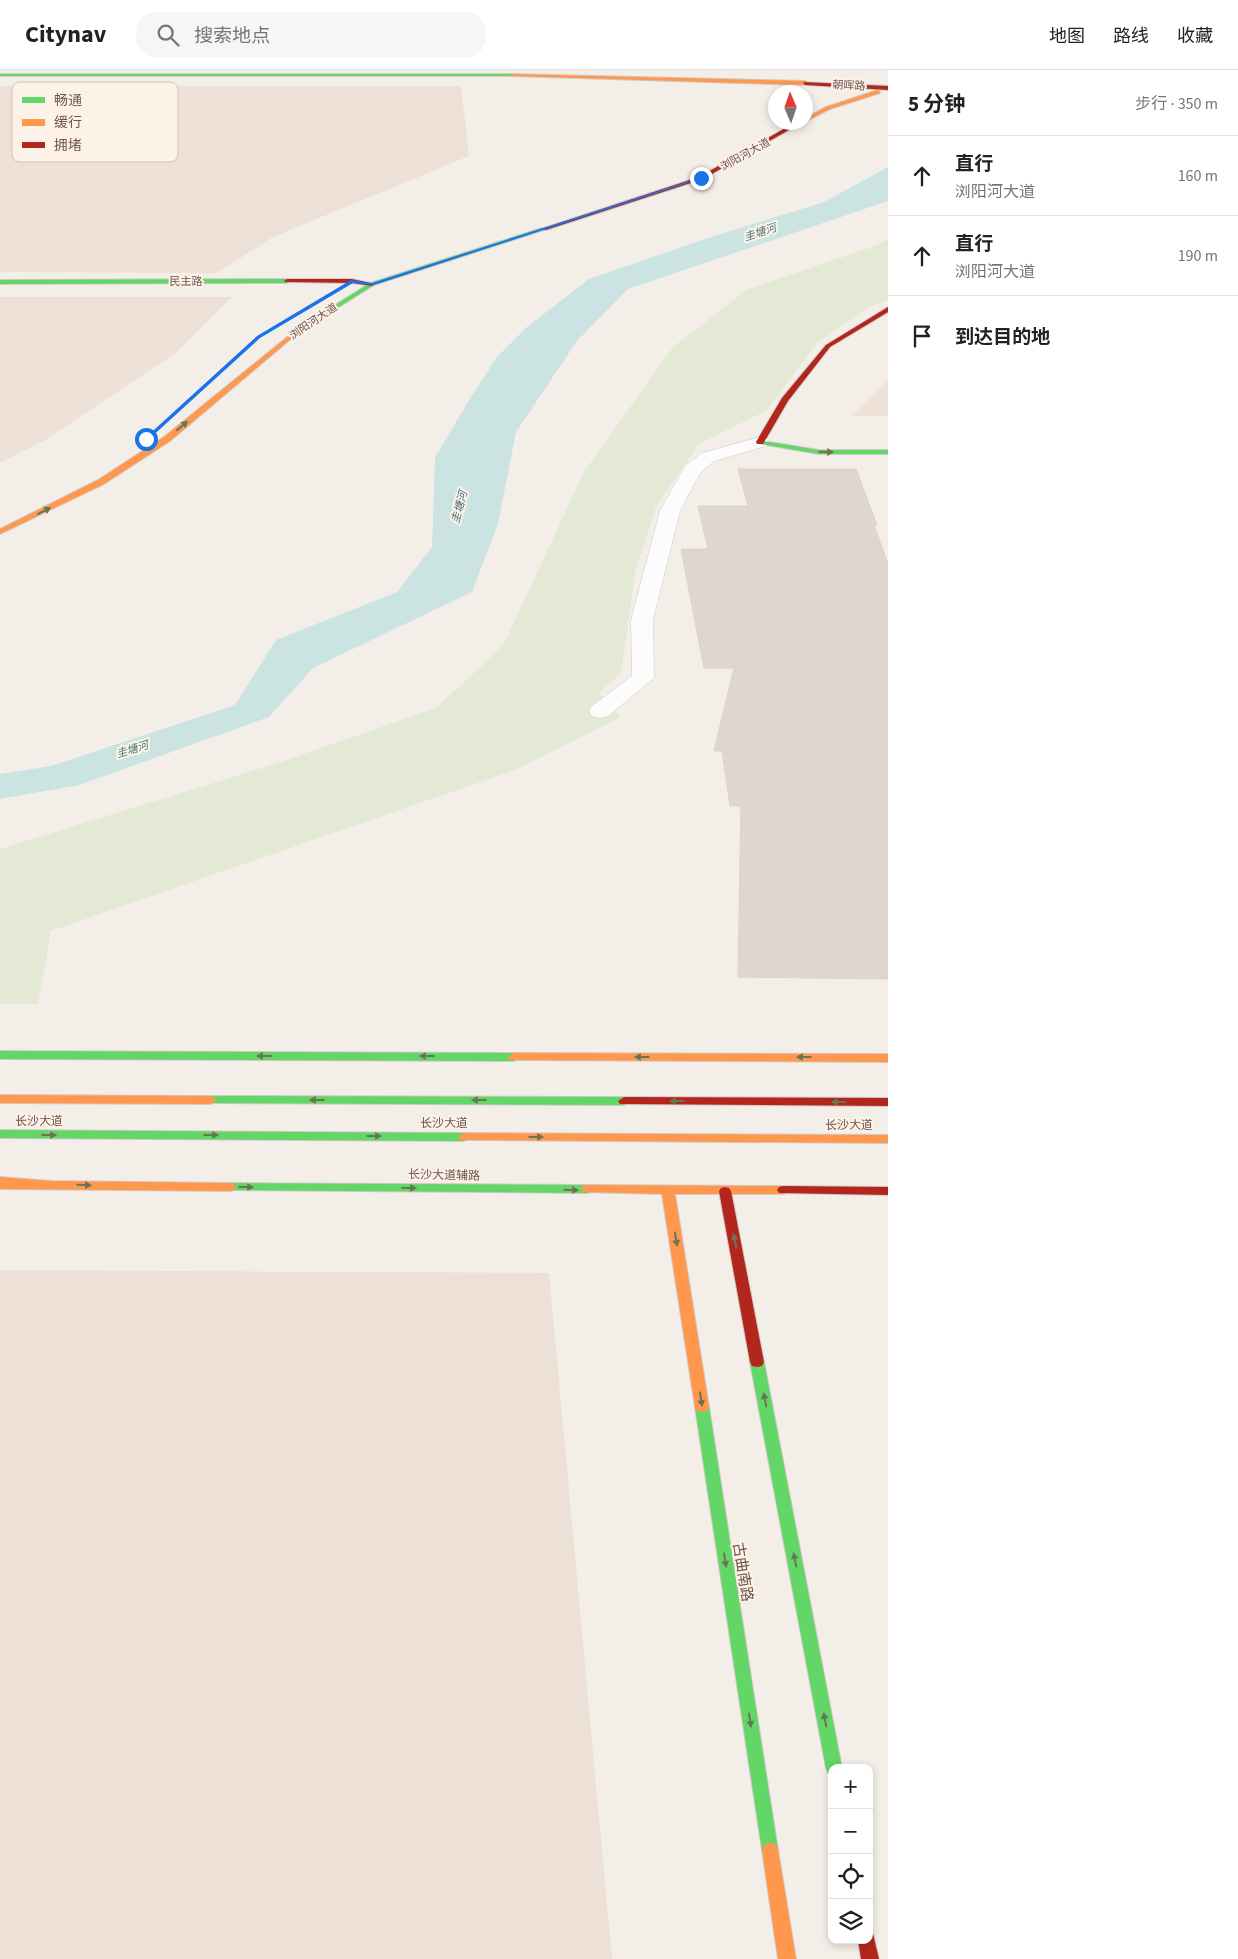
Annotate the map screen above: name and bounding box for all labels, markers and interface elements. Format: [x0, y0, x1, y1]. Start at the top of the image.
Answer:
search box [136, 12, 486, 57]
text: Citynav [25, 17, 106, 52]
icon: search [154, 21, 182, 49]
text: 搜索地点 [194, 23, 270, 50]
text: 地图 [1049, 24, 1085, 49]
text: 路线 [1113, 24, 1149, 49]
text: 收藏 [1177, 24, 1213, 49]
street label: 朝晖路 [832, 77, 866, 94]
legend [12, 82, 178, 162]
north arrow [768, 85, 813, 130]
text: 5 分钟 [908, 89, 965, 119]
text: 畅通 [54, 91, 82, 111]
text: 步行 · 350 m [1135, 93, 1218, 115]
text: 缓行 [54, 113, 82, 133]
street label: 浏阳河大道 [718, 135, 773, 174]
text: 拥堵 [54, 136, 82, 156]
text: 直行 [955, 151, 993, 178]
icon: ahead [908, 162, 936, 190]
text: 160 m [1178, 165, 1218, 187]
route end [690, 167, 713, 190]
text: 浏阳河大道 [955, 181, 1035, 203]
water label: 圭塘河 [742, 220, 780, 245]
text: 直行 [955, 231, 993, 258]
icon: ahead [908, 242, 936, 270]
text: 190 m [1178, 245, 1218, 267]
text: 浏阳河大道 [955, 261, 1035, 283]
street label: 民主路 [170, 274, 203, 289]
street label: 浏阳河大道 [286, 300, 340, 343]
icon: arrive [908, 322, 936, 350]
text: 到达目的地 [955, 324, 1050, 351]
one-way arrow [175, 420, 188, 431]
route start [135, 428, 158, 451]
one-way arrow [818, 448, 834, 456]
water label: 圭塘河 [448, 487, 472, 525]
one-way arrow [37, 507, 51, 515]
water label: 圭塘河 [114, 737, 152, 761]
one-way arrow [256, 1051, 272, 1059]
one-way arrow [419, 1052, 435, 1060]
one-way arrow [634, 1053, 650, 1061]
one-way arrow [796, 1053, 812, 1061]
one-way arrow [309, 1096, 325, 1104]
one-way arrow [471, 1096, 487, 1104]
one-way arrow [669, 1097, 685, 1105]
one-way arrow [831, 1098, 847, 1106]
street label: 长沙大道 [15, 1113, 63, 1130]
street label: 长沙大道 [420, 1115, 468, 1132]
street label: 长沙大道 [825, 1117, 873, 1134]
one-way arrow [41, 1131, 57, 1139]
one-way arrow [203, 1132, 219, 1140]
one-way arrow [366, 1132, 382, 1140]
one-way arrow [528, 1133, 544, 1141]
street label: 长沙大道辅路 [408, 1166, 480, 1185]
one-way arrow [76, 1181, 92, 1189]
one-way arrow [238, 1183, 254, 1191]
one-way arrow [401, 1184, 417, 1192]
one-way arrow [563, 1186, 579, 1194]
one-way arrow [672, 1231, 680, 1247]
one-way arrow [730, 1232, 738, 1248]
one-way arrow [697, 1392, 705, 1408]
one-way arrow [760, 1392, 768, 1408]
street label: 古曲南路 [727, 1541, 758, 1603]
one-way arrow [722, 1552, 730, 1568]
one-way arrow [791, 1553, 799, 1568]
one-way arrow [821, 1712, 829, 1727]
one-way arrow [747, 1713, 755, 1729]
map controls [828, 1764, 873, 1944]
button: + [828, 1764, 873, 1809]
button: − [828, 1809, 873, 1854]
button: locate [828, 1854, 873, 1899]
button: layers [828, 1899, 873, 1944]

